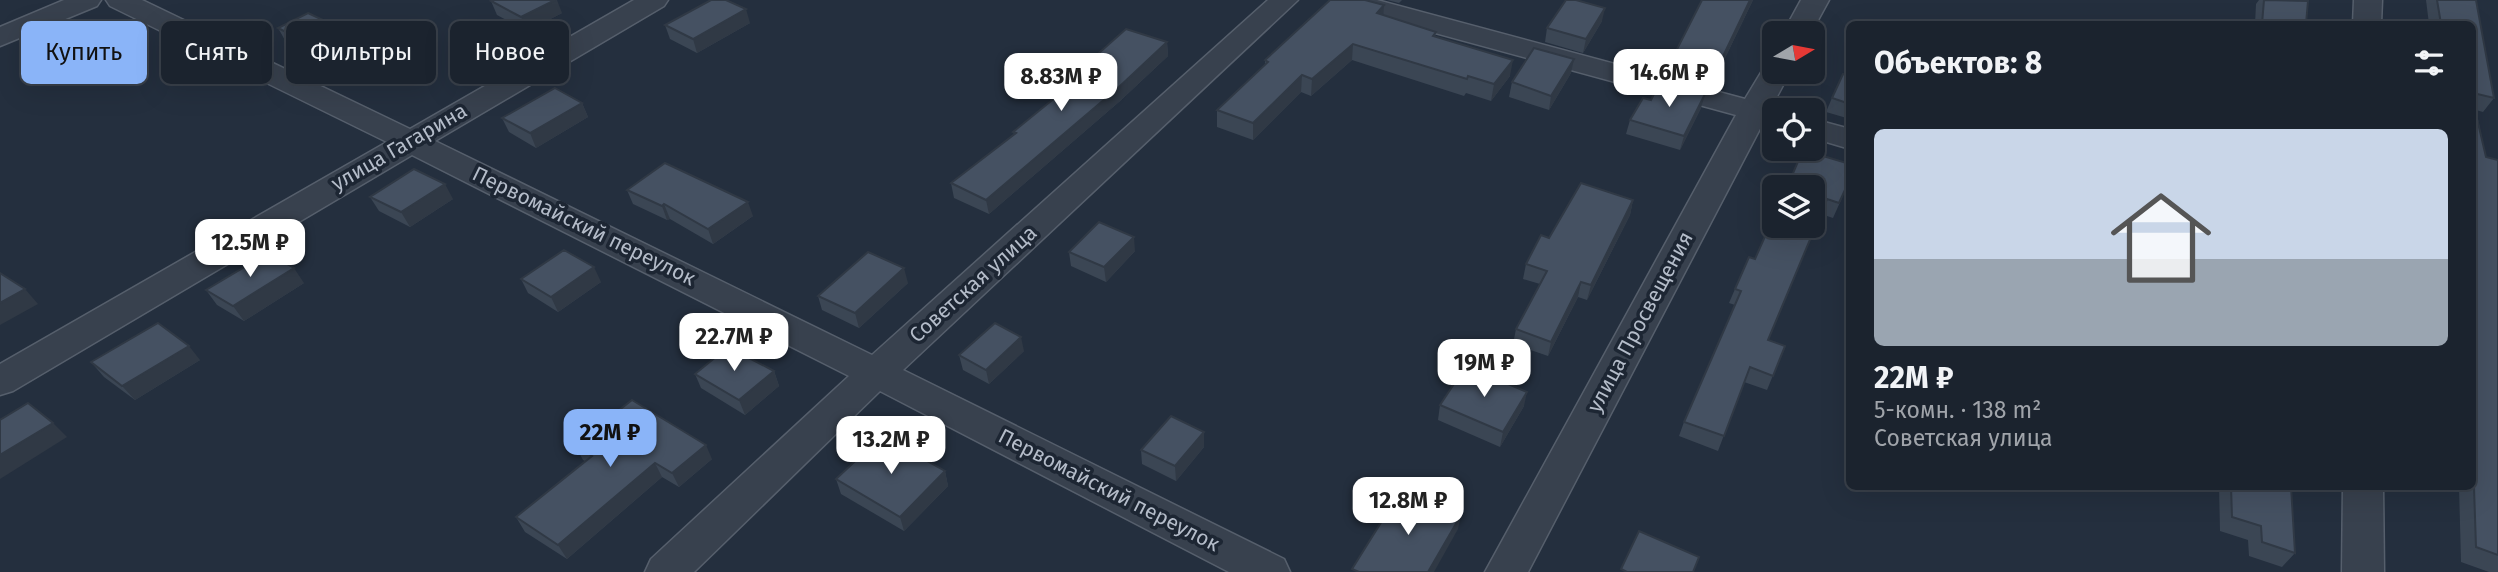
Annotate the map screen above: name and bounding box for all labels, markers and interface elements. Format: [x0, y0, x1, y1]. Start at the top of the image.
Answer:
chip: Купить [21, 21, 147, 84]
chip: Снять [161, 21, 272, 84]
chip: Фильтры [286, 21, 436, 84]
chip: Новое [450, 21, 569, 84]
north arrow [1762, 21, 1825, 84]
map controls [1762, 21, 1825, 238]
icon: filters [2410, 44, 2448, 82]
text: Объектов: 8 [1874, 45, 2042, 81]
pin: 14.6M ₽ [1604, 50, 1734, 109]
pin: 8.83M ₽ [996, 54, 1126, 113]
text: 14.6M ₽ [1629, 58, 1709, 86]
text: 8.83M ₽ [1020, 62, 1102, 90]
street label: улица Гагарина [326, 98, 472, 196]
button: locate [1762, 98, 1825, 161]
street label: Первомайский переулок [468, 161, 700, 291]
button: layers [1762, 175, 1825, 238]
icon: home [2098, 175, 2224, 301]
pin: 12.5M ₽ [185, 219, 315, 279]
street label: Советская улица [904, 220, 1042, 348]
street label: улица Просвещения [1581, 227, 1699, 417]
text: 12.5M ₽ [211, 228, 289, 256]
pin: 22.7M ₽ [669, 314, 799, 373]
text: 22.7M ₽ [695, 322, 773, 350]
pin: 19M ₽ [1435, 340, 1533, 399]
text: 19M ₽ [1454, 348, 1514, 376]
text: 22M ₽ [1874, 360, 1954, 396]
text: 5-комн. · 138 m² [1874, 396, 2041, 424]
pin: 22M ₽ [561, 410, 659, 469]
pin: 13.2M ₽ [826, 416, 956, 476]
text: 22M ₽ [580, 418, 641, 446]
street label: Первомайский переулок [994, 423, 1224, 557]
text: Советская улица [1874, 424, 2052, 452]
text: 13.2M ₽ [852, 425, 930, 453]
pin: 12.8M ₽ [1343, 477, 1473, 537]
text: 12.8M ₽ [1369, 486, 1447, 514]

